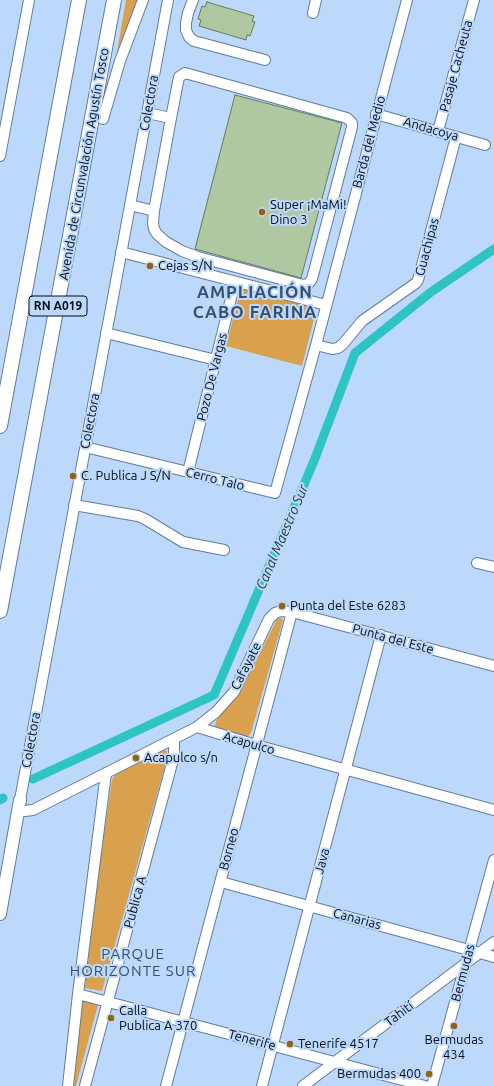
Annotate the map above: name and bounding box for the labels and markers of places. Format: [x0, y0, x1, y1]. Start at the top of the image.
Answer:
place label: Super ¡MaMi! Dino 3 [270, 197, 347, 228]
marker: Super ¡MaMi! Dino 3 [257, 207, 267, 217]
place label: Cejas S/N [158, 258, 212, 274]
marker: Cejas S/N [145, 261, 155, 271]
place label: C. Publica J S/N [81, 468, 171, 484]
marker: C. Publica J S/N [68, 471, 78, 481]
place label: Punta del Este 6283 [290, 598, 406, 614]
marker: Punta del Este 6283 [277, 601, 287, 611]
place label: Acapulco s/n [144, 750, 218, 766]
marker: Acapulco s/n [131, 753, 141, 763]
place label: Calla Publica A 370 [119, 1003, 197, 1034]
marker: Calla Publica A 370 [106, 1013, 116, 1023]
marker: Bermudas 434 [449, 1021, 459, 1031]
place label: Bermudas 434 [425, 1032, 483, 1063]
place label: Tenerife 4517 [298, 1036, 379, 1052]
marker: Tenerife 4517 [285, 1039, 295, 1049]
place label: Bermudas 400 [337, 1066, 421, 1082]
marker: Bermudas 400 [424, 1069, 434, 1079]

